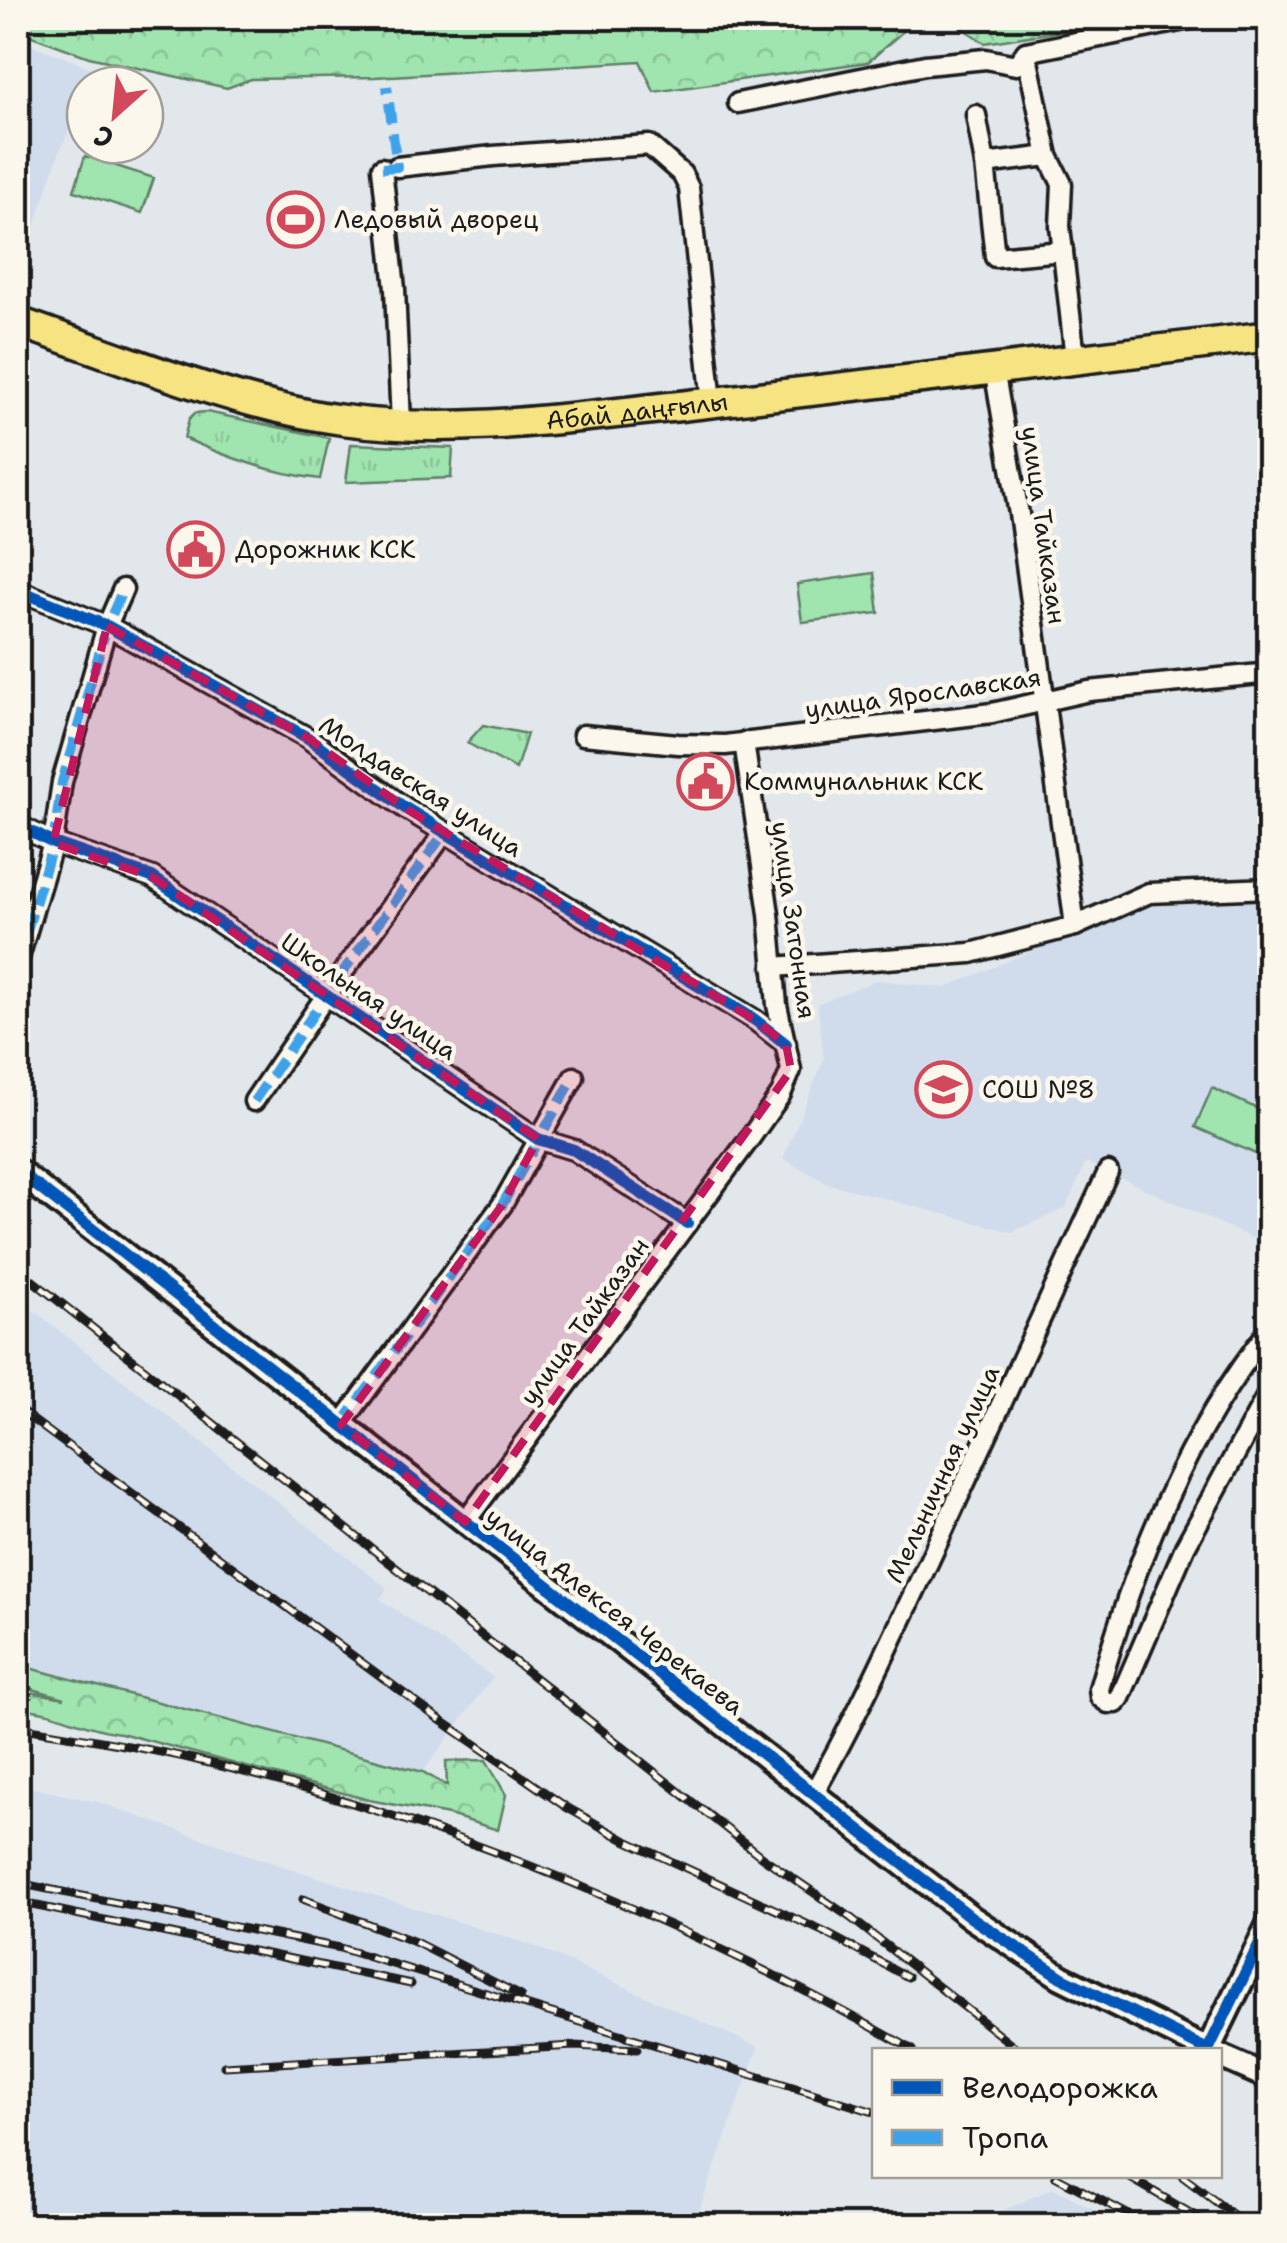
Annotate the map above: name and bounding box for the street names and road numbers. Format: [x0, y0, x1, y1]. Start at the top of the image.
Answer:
street label: Абай даңғылы [545, 384, 730, 437]
street label: улица Тайказан [1013, 424, 1075, 626]
street label: улица Ярославская [803, 660, 1043, 726]
street label: Молдавская улица [313, 707, 530, 865]
street label: улица Затонная [763, 819, 825, 1021]
street label: Школьная улица [274, 924, 464, 1068]
street label: улица Тайказан [512, 1230, 656, 1412]
street label: Мельничная улица [877, 1359, 1008, 1588]
street label: улица Алексея Черекаева [479, 1499, 752, 1723]

